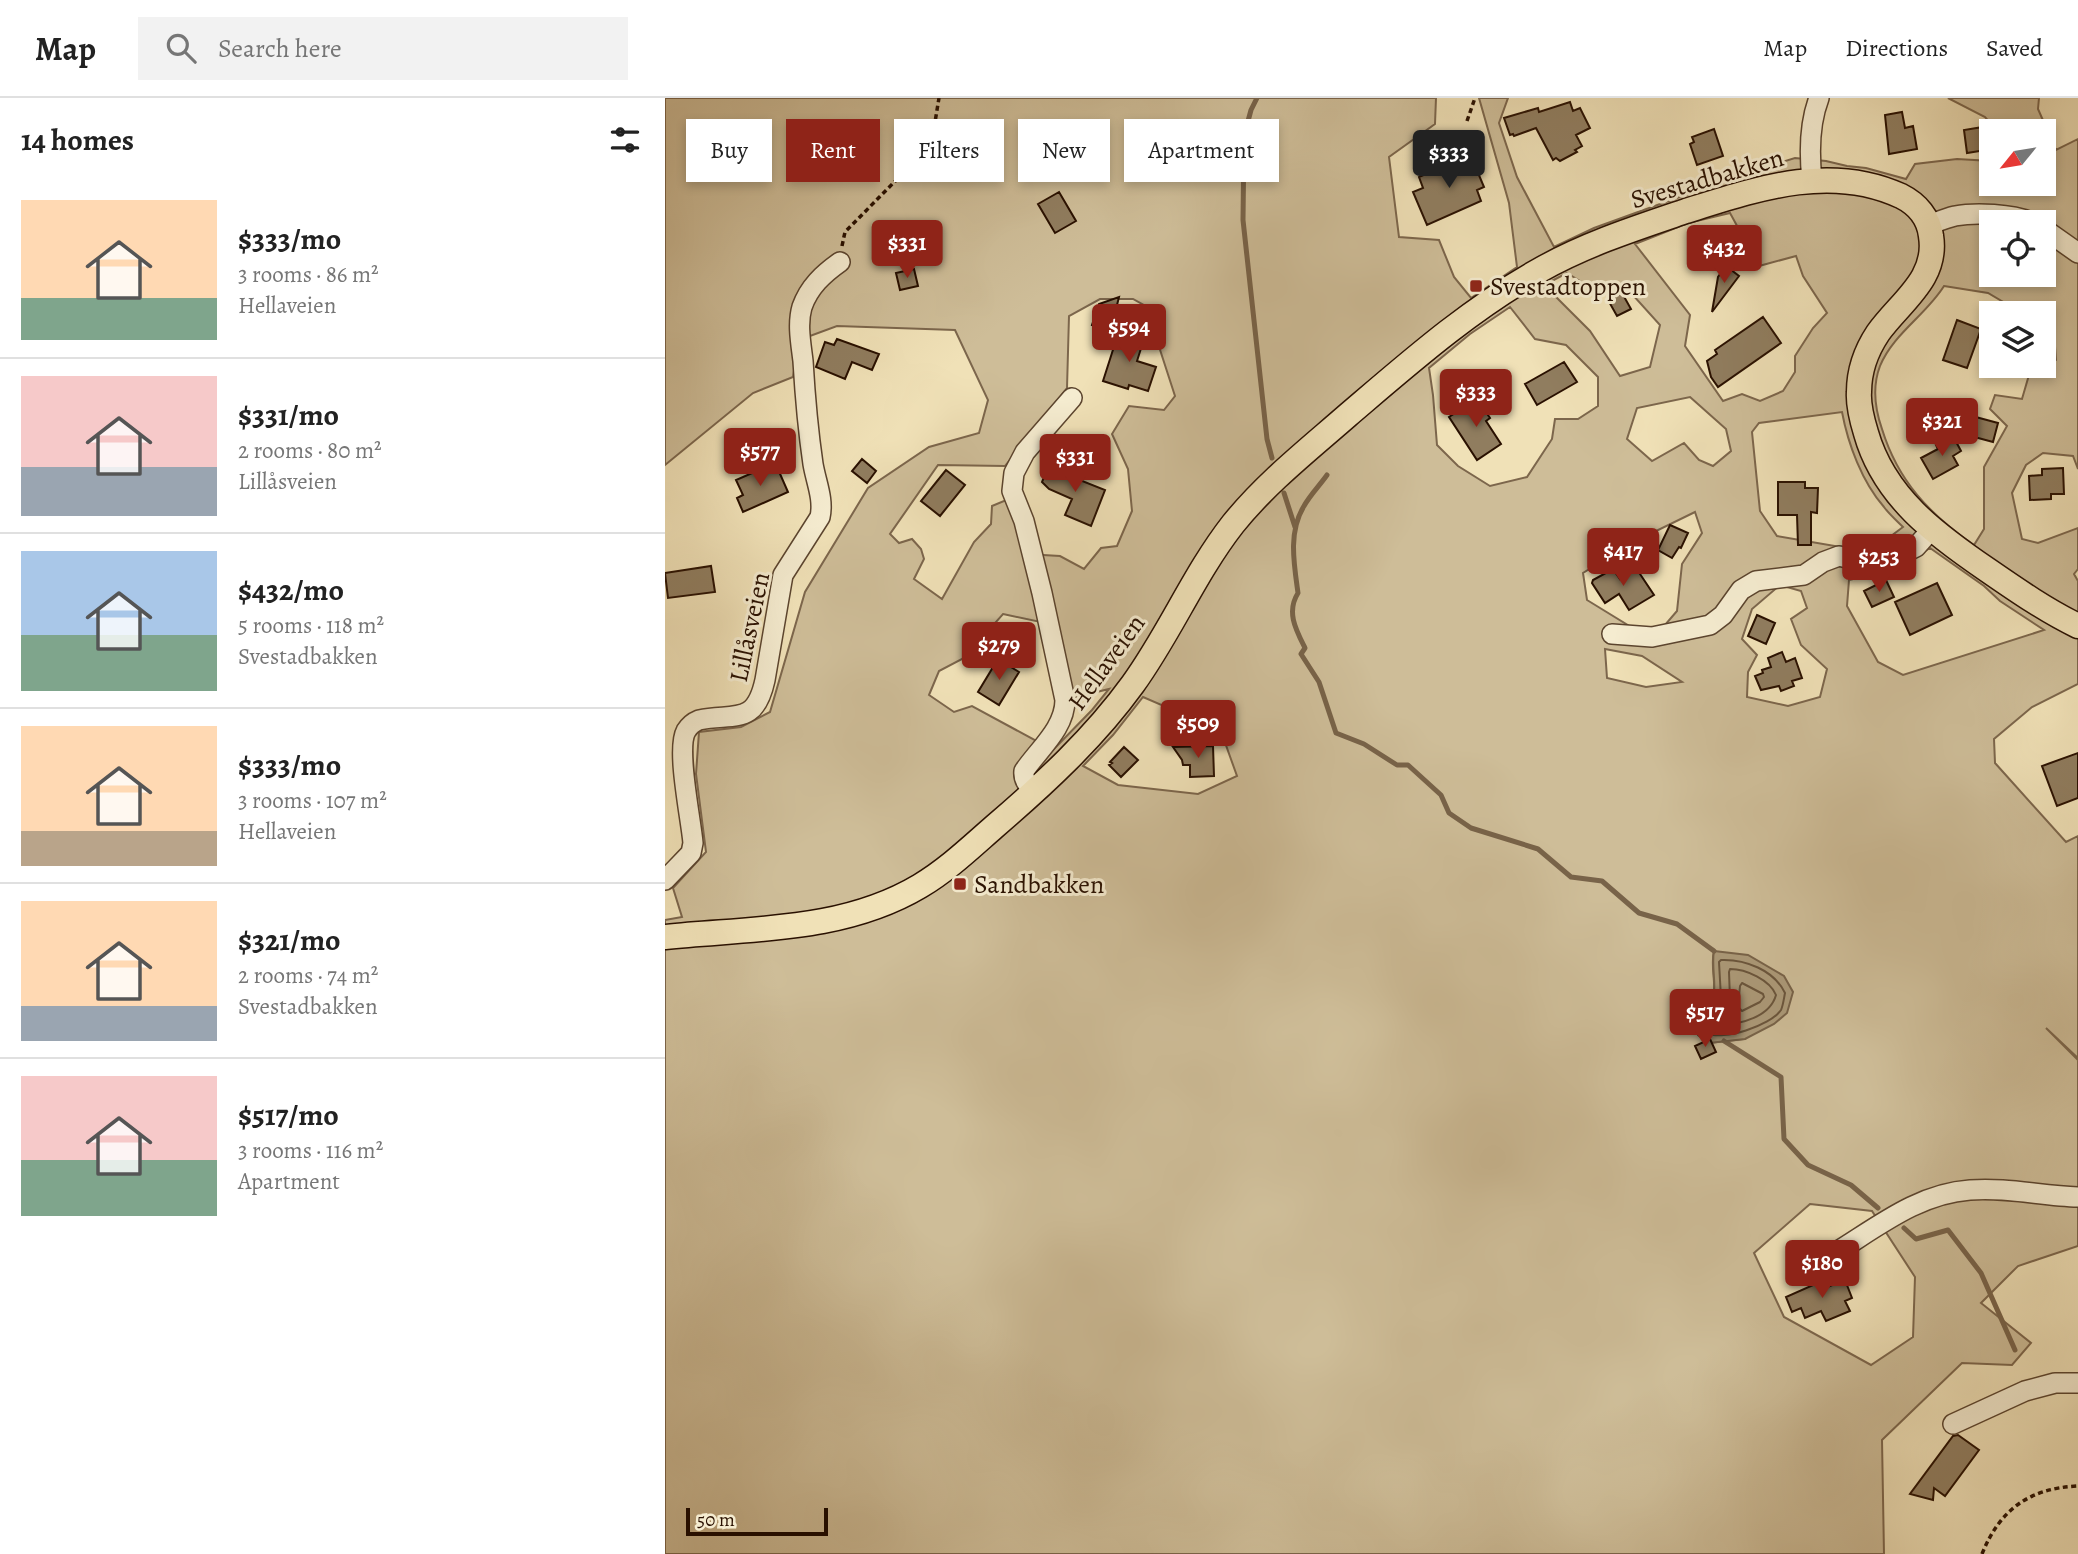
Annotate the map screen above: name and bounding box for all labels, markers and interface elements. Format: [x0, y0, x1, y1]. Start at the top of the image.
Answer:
search box [138, 17, 628, 80]
text: Map [35, 26, 96, 71]
icon: search [162, 29, 200, 67]
text: Search here [218, 31, 342, 66]
text: Map [1763, 32, 1807, 64]
text: Directions [1845, 32, 1948, 64]
text: Saved [1986, 32, 2043, 64]
chip: Buy [686, 119, 772, 182]
chip: Rent [786, 119, 880, 182]
chip: Filters [894, 119, 1004, 182]
chip: New [1018, 119, 1110, 182]
chip: Apartment [1124, 119, 1279, 182]
north arrow [1979, 119, 2056, 196]
map controls [1979, 119, 2056, 378]
text: 14 homes [21, 120, 134, 160]
icon: filters [606, 121, 644, 159]
pin: $333 [1408, 130, 1490, 190]
text: $333 [1429, 137, 1469, 168]
street label: Svestadbakken [1627, 140, 1788, 217]
button: locate [1979, 210, 2056, 287]
text: $333/mo [238, 219, 341, 259]
pin: $331 [866, 220, 948, 280]
pin: $432 [1683, 226, 1765, 285]
text: $331 [888, 227, 926, 258]
icon: home [77, 228, 161, 312]
text: $432 [1703, 232, 1745, 263]
text: 3 rooms · 86 m² [238, 259, 379, 290]
place label: Svestadtoppen [1490, 269, 1646, 304]
marker: Svestadtoppen [1468, 278, 1484, 294]
text: Hellaveien [238, 290, 336, 321]
button: layers [1979, 301, 2056, 378]
pin: $594 [1088, 304, 1170, 364]
text: $594 [1108, 311, 1150, 342]
pin: $333 [1435, 370, 1517, 429]
text: $333 [1456, 376, 1496, 407]
text: $331/mo [238, 395, 339, 435]
pin: $321 [1901, 398, 1983, 458]
icon: home [77, 404, 161, 488]
text: $321 [1922, 405, 1962, 436]
pin: $577 [719, 428, 801, 488]
pin: $331 [1034, 434, 1116, 494]
text: 2 rooms · 80 m² [238, 435, 382, 466]
text: $577 [740, 435, 780, 466]
text: $331 [1056, 441, 1094, 472]
text: Lillåsveien [238, 466, 337, 497]
pin: $417 [1582, 528, 1664, 588]
pin: $253 [1838, 534, 1920, 594]
text: $417 [1603, 535, 1643, 566]
text: $253 [1858, 541, 1900, 572]
street label: Lillåsveien [721, 569, 778, 685]
text: $432/mo [238, 570, 344, 610]
icon: home [77, 579, 161, 663]
street label: Hellaveien [1060, 607, 1153, 718]
text: 5 rooms · 118 m² [238, 610, 384, 641]
pin: $279 [958, 622, 1040, 682]
text: $279 [978, 629, 1020, 660]
text: Svestadbakken [238, 641, 378, 672]
pin: $509 [1157, 700, 1239, 760]
text: $509 [1177, 707, 1219, 738]
text: $333/mo [238, 745, 341, 785]
icon: home [77, 754, 161, 838]
text: 3 rooms · 107 m² [238, 785, 387, 816]
text: Hellaveien [238, 816, 336, 847]
place label: Sandbakken [974, 867, 1104, 902]
marker: Sandbakken [952, 876, 968, 892]
text: $321/mo [238, 920, 341, 960]
icon: home [77, 929, 161, 1013]
text: 2 rooms · 74 m² [238, 960, 378, 991]
pin: $517 [1664, 990, 1746, 1049]
text: Svestadbakken [238, 991, 378, 1022]
text: $517 [1686, 996, 1724, 1027]
text: $517/mo [238, 1095, 339, 1135]
icon: home [77, 1104, 161, 1188]
text: 3 rooms · 116 m² [238, 1135, 383, 1166]
text: Apartment [238, 1166, 340, 1197]
pin: $180 [1781, 1240, 1863, 1300]
text: $180 [1801, 1247, 1843, 1278]
scale bar [686, 1505, 828, 1537]
text: 50 m [697, 1507, 735, 1533]

